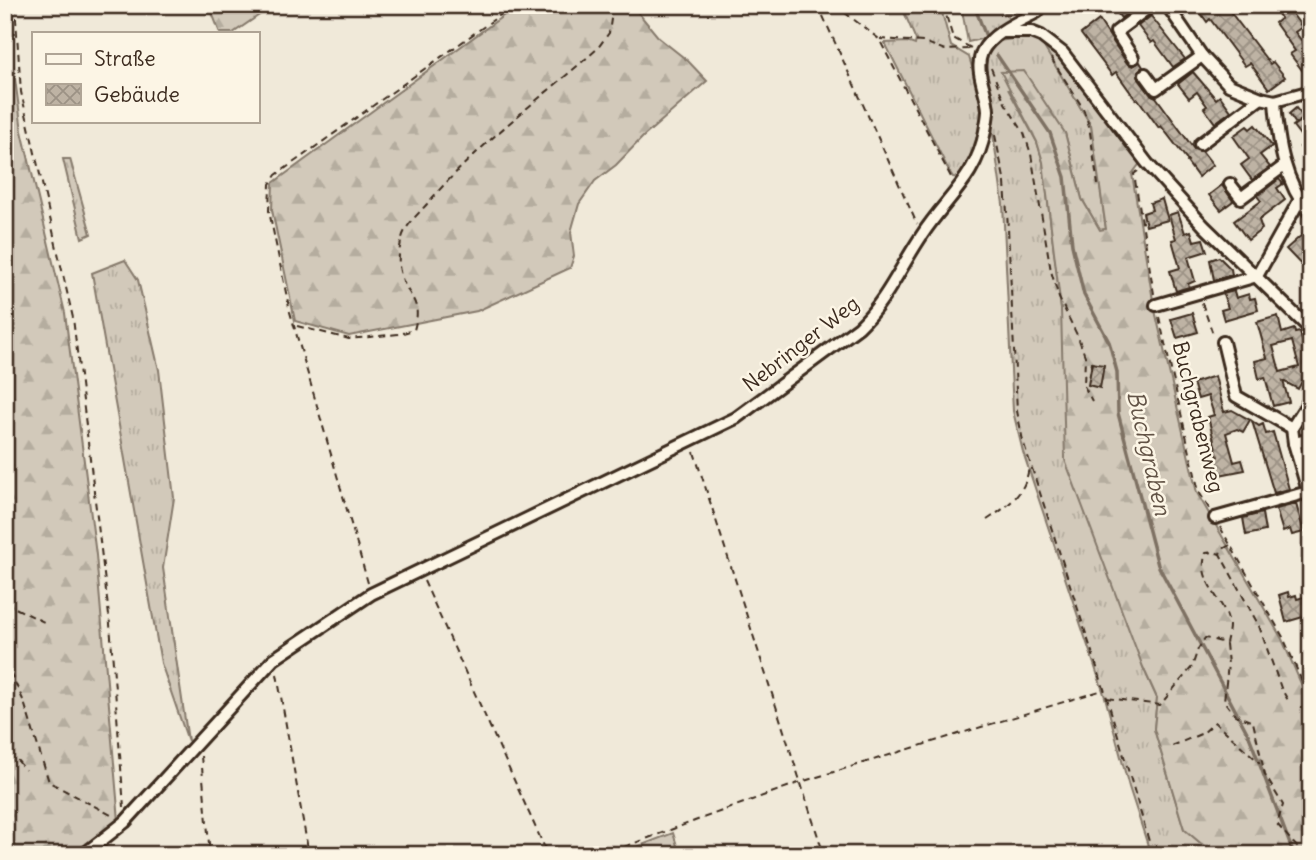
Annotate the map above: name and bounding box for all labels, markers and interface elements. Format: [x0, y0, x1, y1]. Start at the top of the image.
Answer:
legend [32, 32, 259, 122]
text: Straße [94, 45, 155, 72]
text: Gebäude [94, 81, 180, 108]
street label: Nebringer Weg [737, 290, 864, 398]
street label: Buchgrabenweg [1167, 338, 1230, 495]
water label: Buchgraben [1121, 388, 1178, 519]

